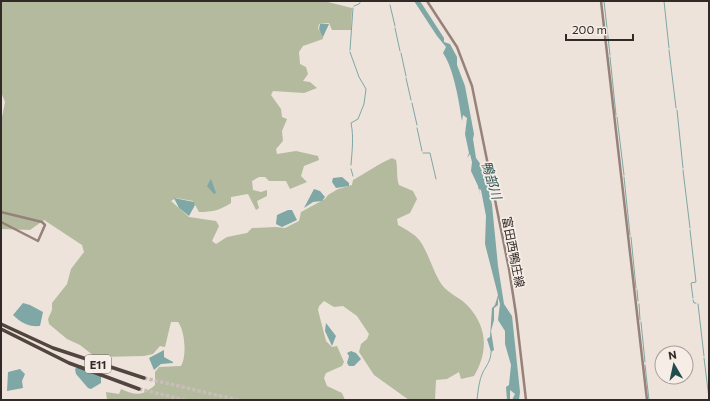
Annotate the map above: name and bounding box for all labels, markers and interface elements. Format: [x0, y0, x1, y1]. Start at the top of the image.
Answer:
scale bar [566, 16, 633, 42]
text: 200 m [572, 22, 607, 36]
water label: 鴨部川 [479, 159, 506, 203]
street label: 富田西鴨庄線 [500, 215, 528, 289]
north arrow [654, 345, 694, 385]
text: N [667, 348, 677, 362]
road number: E11 [85, 355, 111, 373]

